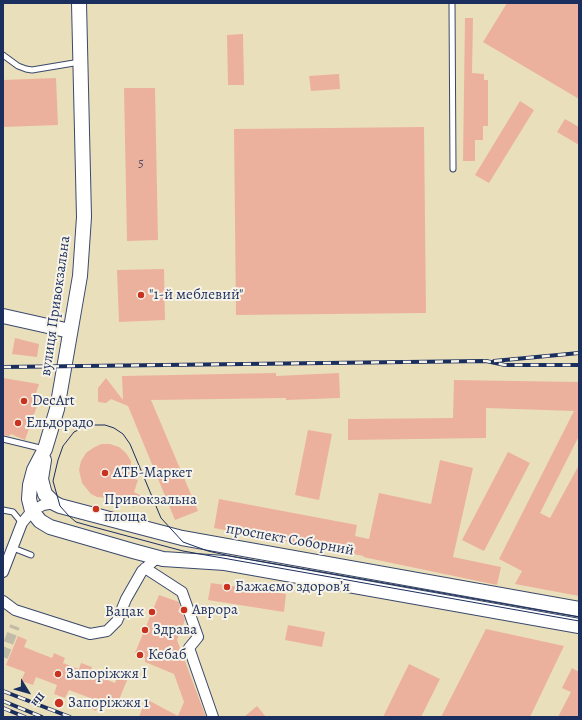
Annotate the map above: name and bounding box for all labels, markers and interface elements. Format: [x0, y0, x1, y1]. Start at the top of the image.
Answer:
house number: 5 [138, 156, 144, 172]
street label: вулиця Привокзальна [37, 235, 75, 377]
place label: "1-й меблевий" [149, 286, 244, 304]
marker: "1-й меблевий" [136, 290, 146, 300]
place label: DecArt [32, 392, 75, 410]
marker: DecArt [19, 396, 29, 406]
place label: Ельдорадо [26, 414, 94, 432]
marker: Ельдорадо [13, 418, 23, 428]
place label: АТБ-Маркет [113, 464, 192, 482]
marker: АТБ-Маркет [100, 468, 110, 478]
place label: Привокзальна площа [104, 491, 197, 526]
marker: Привокзальна площа [91, 504, 101, 514]
street label: проспект Соборний [225, 520, 355, 560]
place label: Бажаємо здоровʼя [235, 578, 350, 596]
marker: Бажаємо здоровʼя [222, 582, 232, 592]
place label: Аврора [192, 601, 238, 619]
place label: Вацак [105, 603, 144, 621]
marker: Аврора [179, 605, 189, 615]
marker: Вацак [147, 607, 157, 617]
place label: Здрава [153, 621, 197, 639]
marker: Здрава [140, 625, 150, 635]
place label: Кебаб [148, 646, 187, 664]
marker: Кебаб [135, 650, 145, 660]
place label: Запорiжжя I [66, 665, 147, 683]
marker: Запорiжжя I [53, 669, 63, 679]
north arrow [8, 672, 48, 712]
text: Пн [28, 689, 48, 710]
place label: Запоріжжя 1 [68, 694, 149, 712]
marker: Запоріжжя 1 [53, 697, 65, 709]

